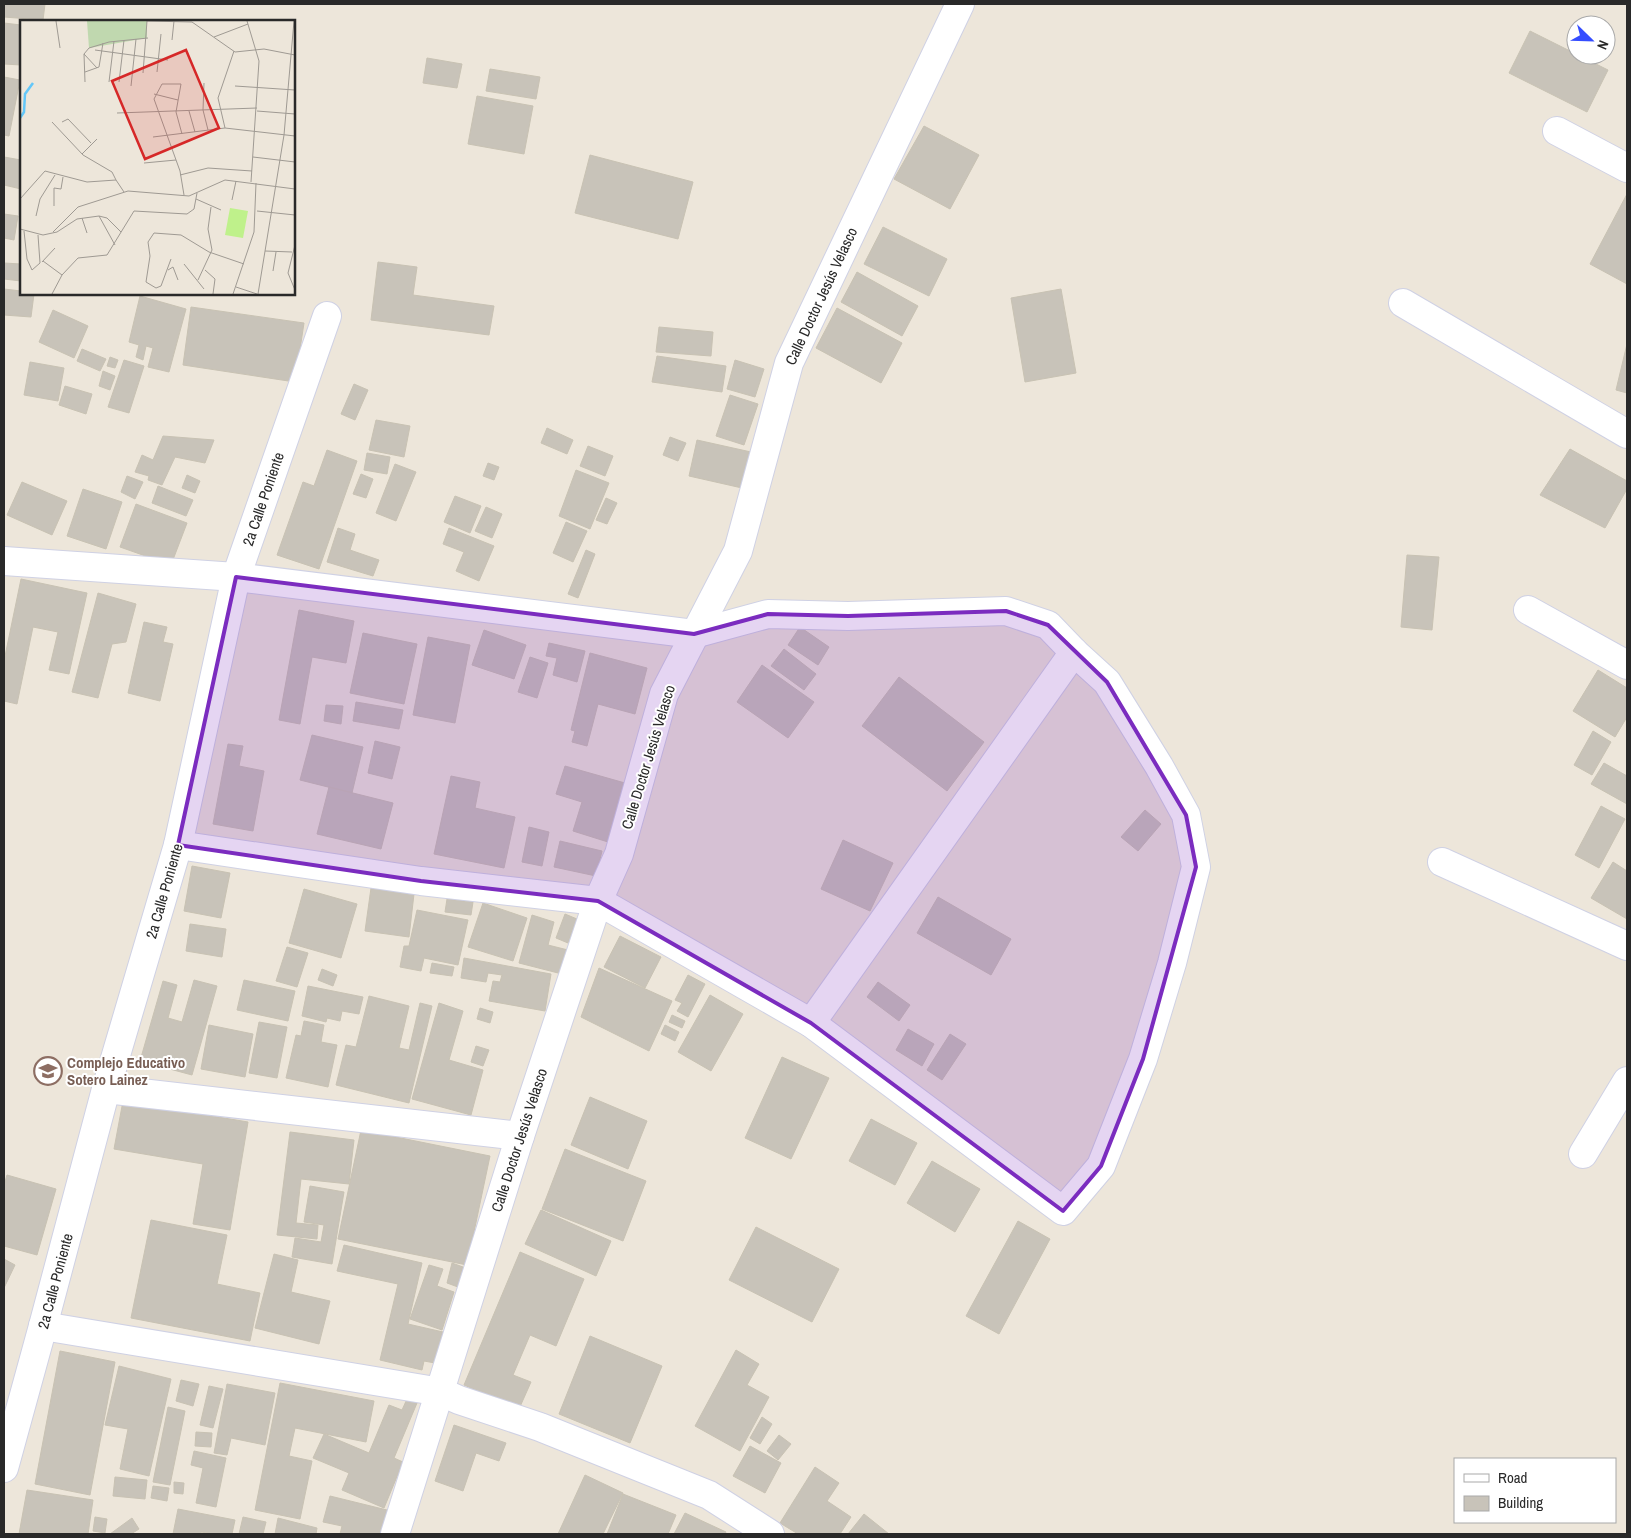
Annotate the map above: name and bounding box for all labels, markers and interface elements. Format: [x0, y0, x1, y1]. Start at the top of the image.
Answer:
north arrow [1566, 15, 1616, 65]
inset map [20, 20, 295, 295]
text: N [1593, 38, 1613, 52]
street label: Calle Doctor Jesús Velasco [780, 224, 862, 368]
street label: 2a Calle Poniente [237, 449, 289, 549]
street label: Calle Doctor Jesús Velasco [616, 682, 680, 832]
street label: 2a Calle Poniente [140, 841, 188, 941]
place label: Complejo Educativo Sotero Lainez [67, 1052, 185, 1090]
school or university icon: Complejo Educativo Sotero Lainez [33, 1056, 63, 1086]
street label: Calle Doctor Jesús Velasco [486, 1065, 552, 1214]
street label: 2a Calle Poniente [32, 1231, 78, 1331]
legend [1454, 1458, 1616, 1523]
text: Road [1498, 1467, 1527, 1488]
text: Building [1498, 1492, 1543, 1513]

